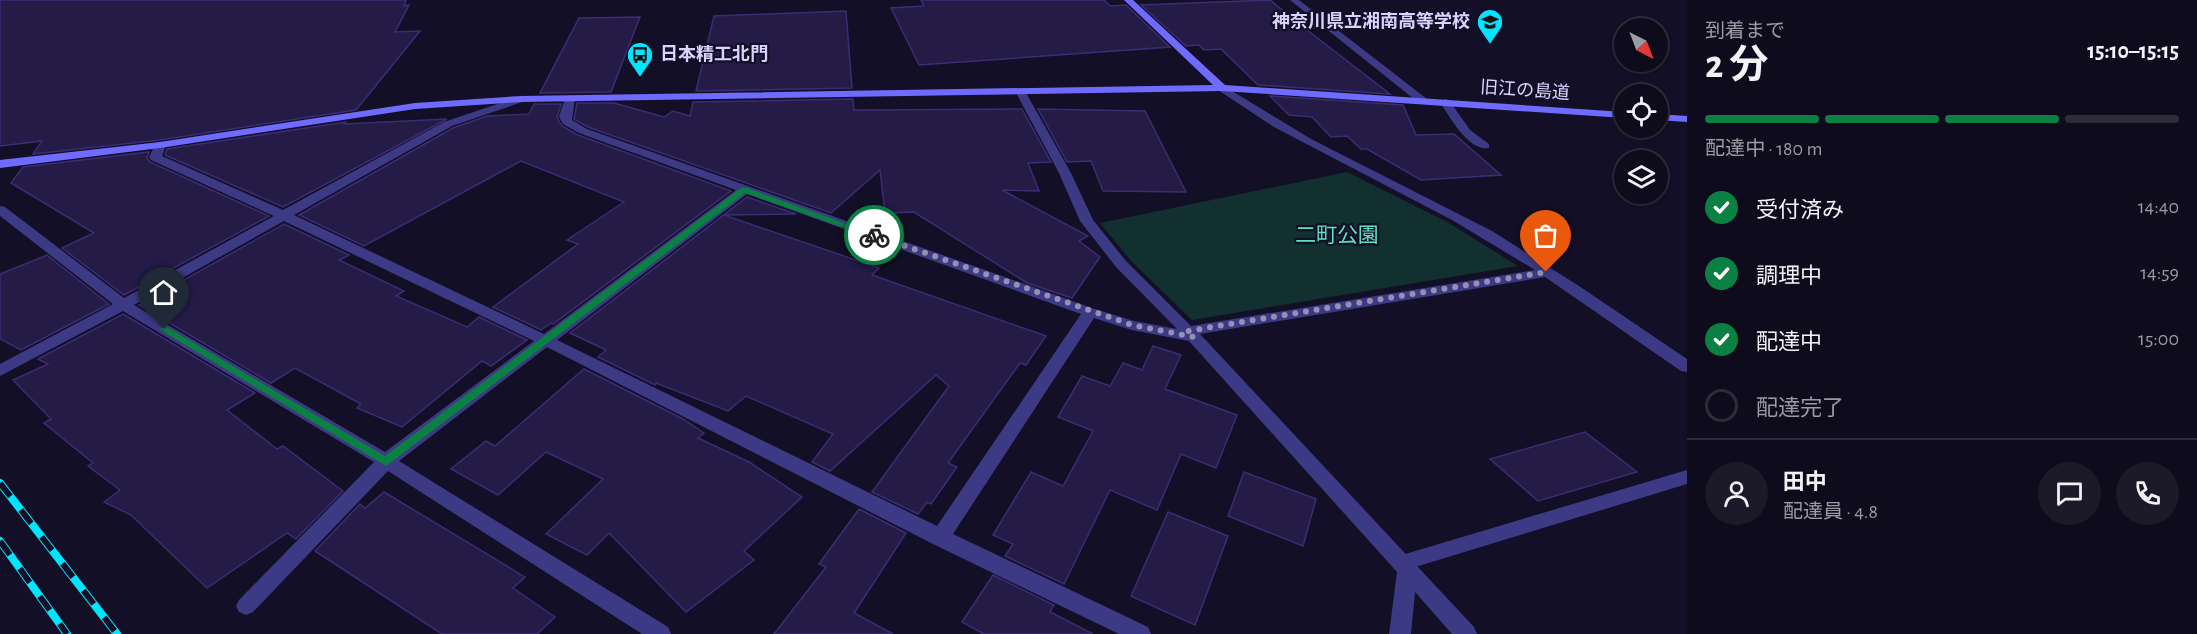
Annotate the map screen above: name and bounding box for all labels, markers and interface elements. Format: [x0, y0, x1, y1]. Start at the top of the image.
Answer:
school or university icon: 神奈川県立湘南高等学校 [1475, 7, 1505, 45]
place label: 神奈川県立湘南高等学校 [1272, 11, 1470, 31]
north arrow [1614, 18, 1668, 72]
map controls [1614, 18, 1668, 204]
text: 到着まで [1705, 21, 1785, 41]
bus stop icon: 日本精工北門 [625, 40, 655, 78]
text: 15:10–15:15 [2087, 40, 2179, 62]
place label: 日本精工北門 [660, 44, 768, 64]
text: 2 分 [1705, 46, 1768, 85]
street label: 旧江の島道 [1479, 77, 1571, 103]
button: locate [1614, 84, 1668, 138]
text: 配達中 · 180 m [1705, 139, 1822, 159]
button: layers [1614, 150, 1668, 204]
icon: check [1705, 191, 1738, 224]
text: 14:40 [2138, 197, 2179, 217]
text: 受付済み [1756, 199, 1844, 221]
courier [844, 205, 904, 265]
pin [1520, 210, 1571, 272]
icon: bike [858, 219, 891, 252]
icon: bag [1529, 219, 1562, 252]
park label: 二町公園 [1295, 225, 1379, 246]
icon: check [1705, 257, 1738, 290]
text: 14:59 [2140, 263, 2179, 283]
text: 調理中 [1756, 265, 1822, 287]
pin [138, 267, 189, 329]
icon: home [147, 276, 180, 309]
icon: check [1705, 323, 1738, 356]
text: 15:00 [2138, 329, 2179, 349]
text: 配達中 [1756, 331, 1822, 353]
text: 配達完了 [1756, 397, 1844, 419]
button: person [1705, 462, 1768, 525]
button: chat [2038, 462, 2101, 525]
button: phone [2116, 462, 2179, 525]
text: 田中 [1783, 471, 1827, 493]
text: 配達員 · 4.8 [1783, 502, 1878, 522]

